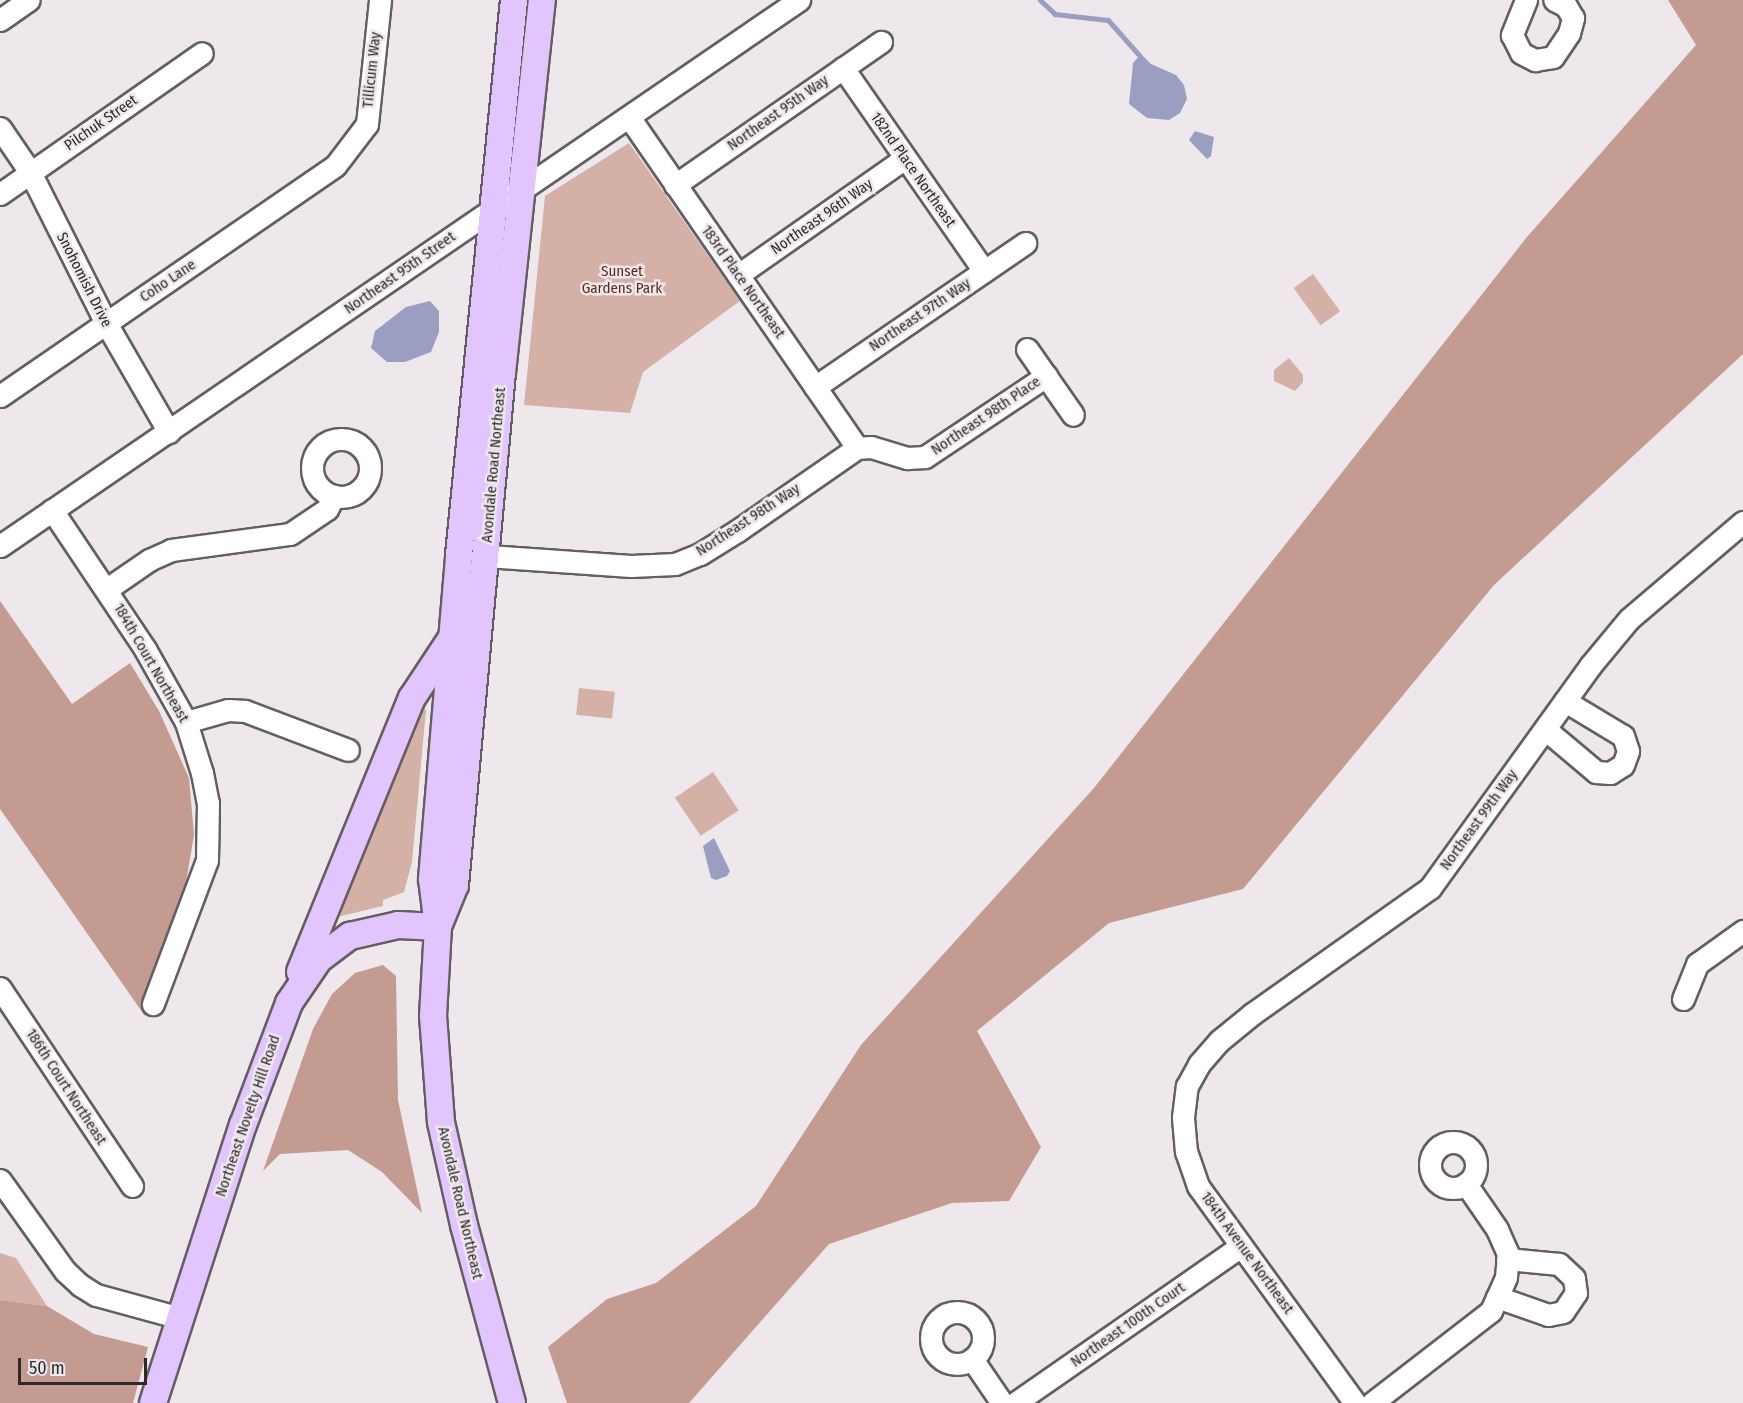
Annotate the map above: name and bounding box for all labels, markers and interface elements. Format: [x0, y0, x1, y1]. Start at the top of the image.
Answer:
street label: Tillicum Way [359, 31, 385, 109]
street label: Northeast 95th Way [724, 71, 832, 155]
street label: Pilchuk Street [61, 91, 141, 155]
street label: 182nd Place Northeast [867, 109, 959, 231]
street label: Northeast 96th Way [768, 175, 876, 259]
street label: 183rd Place Northeast [697, 222, 789, 342]
street label: Northeast 95th Street [341, 228, 459, 318]
street label: Snohomish Drive [52, 230, 116, 330]
street label: Coho Lane [137, 256, 199, 306]
park label: Sunset Gardens Park [582, 262, 662, 297]
street label: Northeast 97th Way [866, 274, 974, 356]
street label: Northeast 98th Place [928, 373, 1044, 459]
street label: Avondale Road Northeast [478, 387, 510, 543]
street label: Northeast 98th Way [693, 480, 803, 560]
street label: 184th Court Northeast [110, 600, 192, 726]
street label: Northeast 99th Way [1436, 766, 1522, 874]
street label: 186th Court Northeast [22, 1026, 110, 1148]
street label: Northeast Novelty Hill Road [212, 1033, 284, 1199]
street label: Avondale Road Northeast [434, 1125, 486, 1281]
street label: 184th Avenue Northeast [1197, 1188, 1297, 1318]
street label: Northeast 100th Court [1067, 1279, 1189, 1371]
scale bar [21, 1346, 150, 1384]
text: 50 m [29, 1357, 65, 1379]

